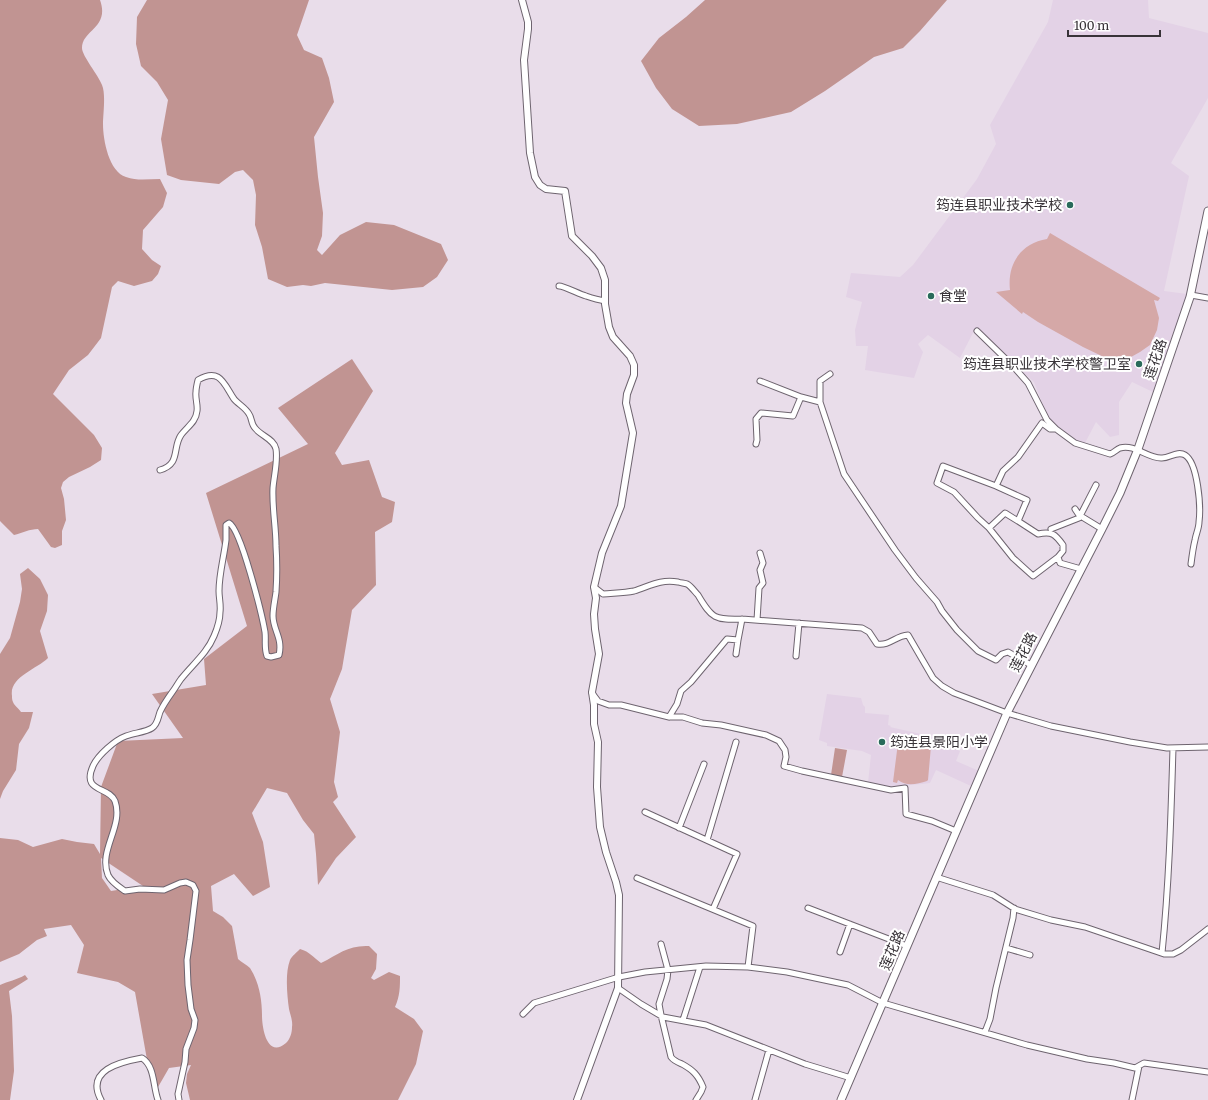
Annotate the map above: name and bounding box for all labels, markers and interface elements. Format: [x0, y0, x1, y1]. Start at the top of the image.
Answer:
scale bar [1068, 12, 1160, 38]
text: 100 m [1074, 18, 1109, 33]
place label: 筠连县职业技术学校 [936, 196, 1062, 214]
marker: 筠连县职业技术学校 [1065, 200, 1075, 210]
place label: 食堂 [939, 287, 967, 305]
marker: 食堂 [926, 291, 936, 301]
street label: 莲花路 [1140, 336, 1170, 382]
place label: 筠连县职业技术学校警卫室 [963, 355, 1131, 373]
marker: 筠连县职业技术学校警卫室 [1134, 359, 1144, 369]
street label: 莲花路 [1005, 629, 1041, 675]
place label: 筠连县景阳小学 [890, 733, 988, 751]
marker: 筠连县景阳小学 [877, 737, 887, 747]
street label: 莲花路 [876, 927, 908, 973]

